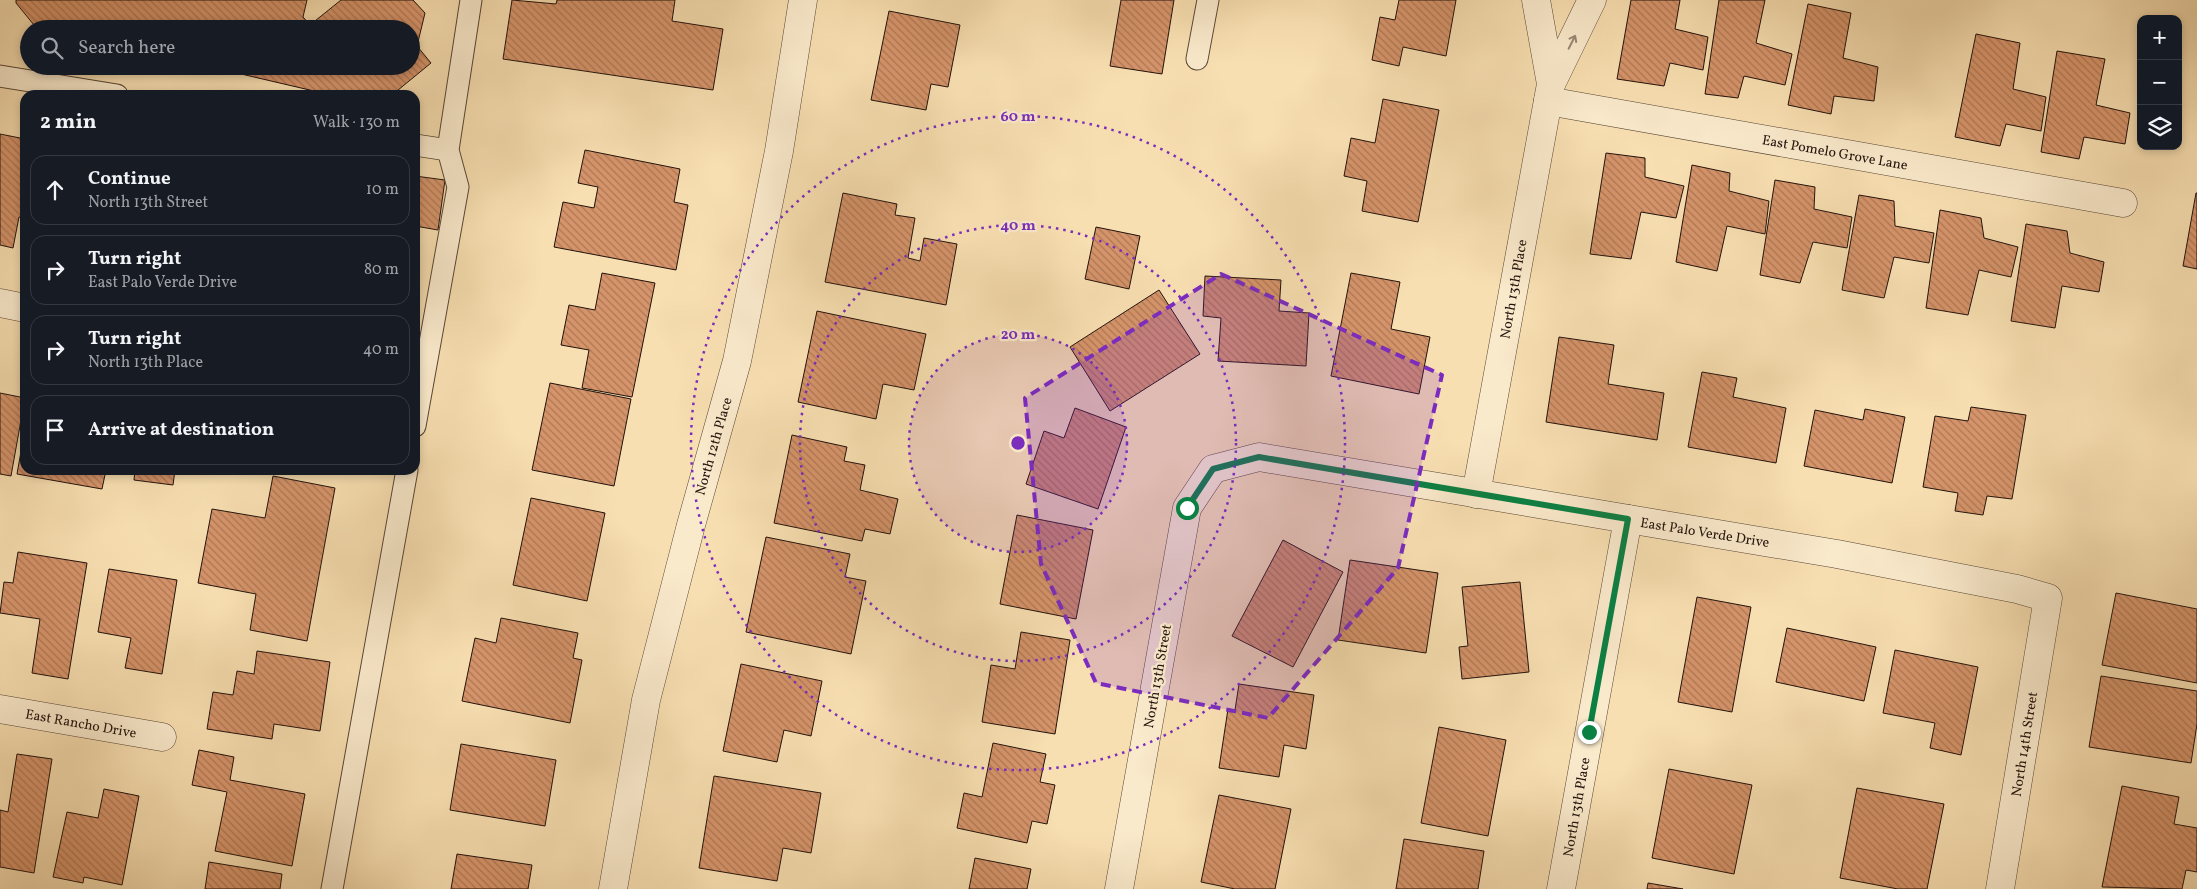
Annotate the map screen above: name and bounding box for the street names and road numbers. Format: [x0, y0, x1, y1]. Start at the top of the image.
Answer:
street label: East Pomelo Grove Lane [1760, 131, 1909, 176]
street label: North 13th Place [1496, 238, 1533, 340]
street label: North 12th Place [691, 395, 738, 498]
street label: East Palo Verde Drive [1639, 514, 1771, 553]
street label: North 13th Street [1140, 623, 1177, 730]
street label: North 14th Street [2008, 690, 2043, 798]
street label: East Rancho Drive [24, 705, 138, 744]
street label: North 13th Place [1559, 756, 1596, 858]

